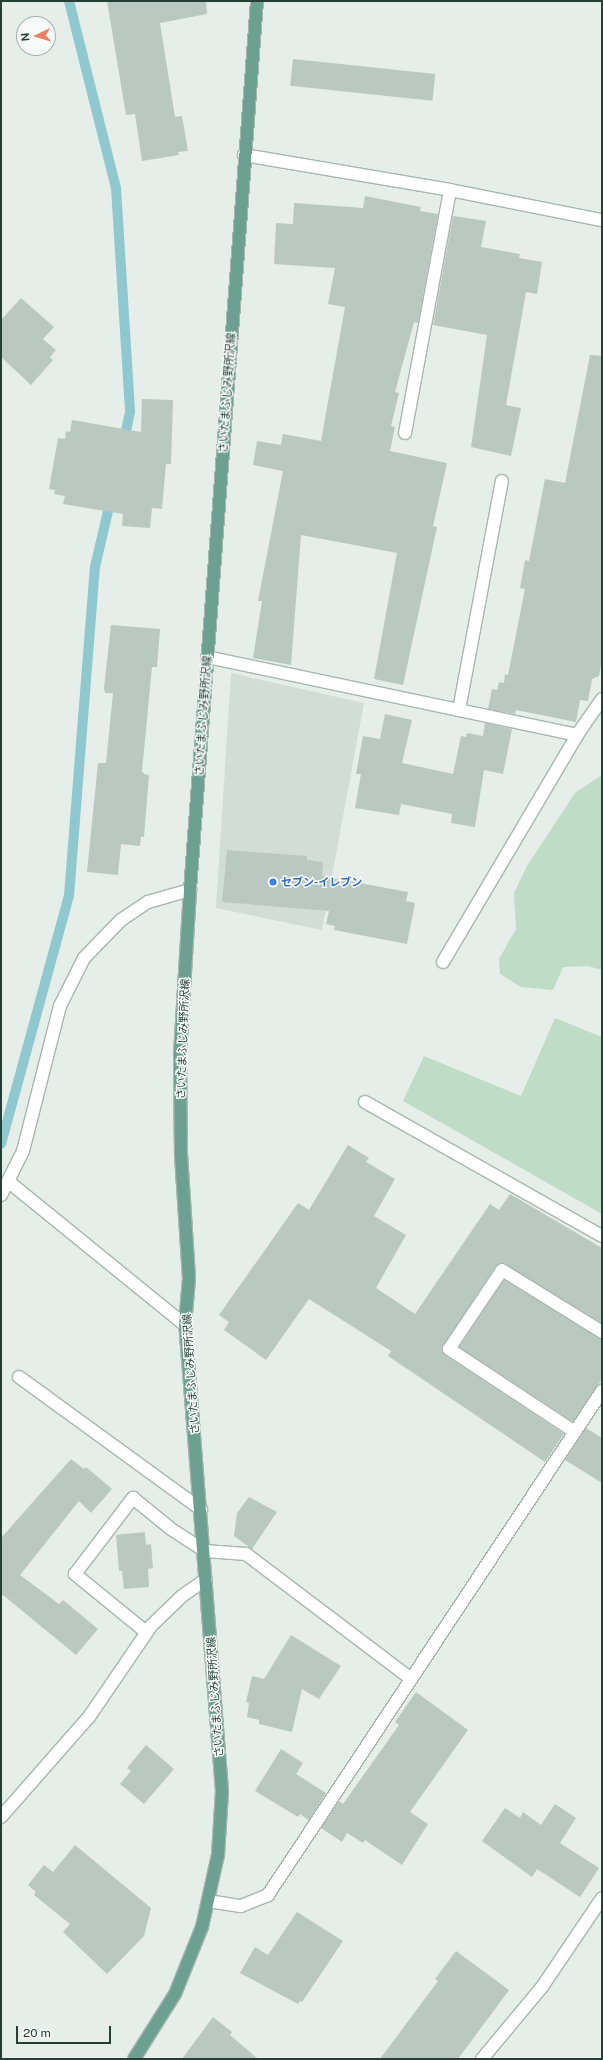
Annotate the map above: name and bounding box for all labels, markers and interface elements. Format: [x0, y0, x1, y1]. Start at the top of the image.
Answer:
north arrow [16, 16, 56, 56]
text: N [19, 32, 31, 42]
street label: さいたまふじみ野所沢線 [216, 332, 238, 454]
street label: さいたまふじみ野所沢線 [192, 655, 214, 777]
place label: セブン-イレブン [281, 875, 362, 889]
marker: セブン-イレブン [268, 877, 278, 887]
street label: さいたまふじみ野所沢線 [174, 978, 192, 1100]
street label: さいたまふじみ野所沢線 [180, 1313, 202, 1435]
street label: さいたまふじみ野所沢線 [204, 1636, 226, 1758]
scale bar [18, 2018, 113, 2044]
text: 20 m [23, 2026, 51, 2040]

